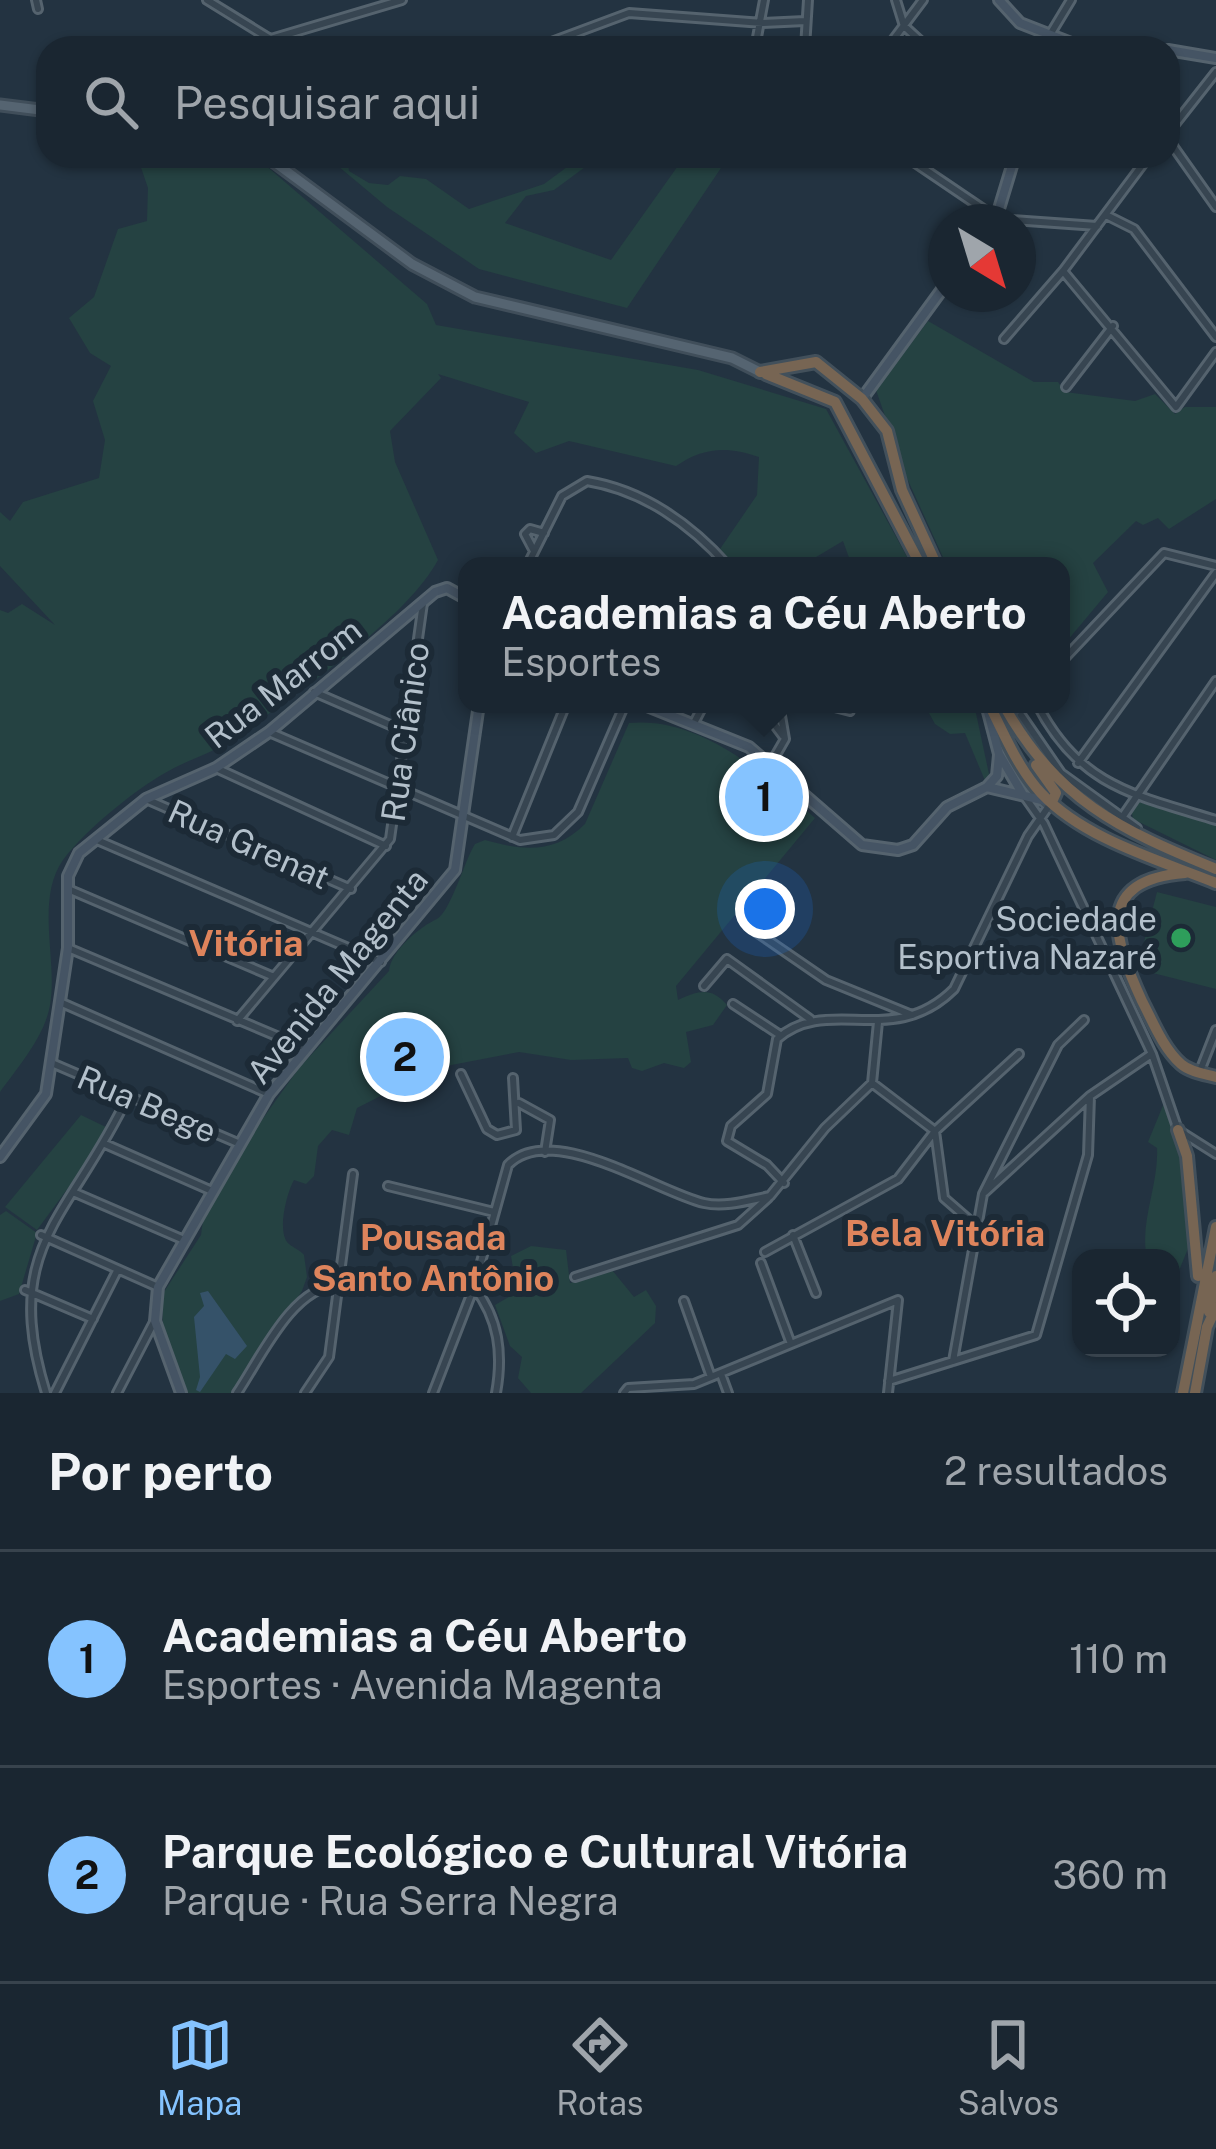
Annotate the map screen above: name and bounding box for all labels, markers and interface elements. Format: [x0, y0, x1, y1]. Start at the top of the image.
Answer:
search box [36, 36, 1180, 168]
icon: search [78, 69, 144, 135]
text: Pesquisar aqui [174, 76, 480, 129]
north arrow [928, 204, 1036, 312]
popup [458, 557, 1070, 713]
text: Academias a Céu Aberto [501, 586, 1027, 639]
street label: Rua Marrom [197, 610, 369, 756]
text: Esportes [501, 639, 661, 685]
street label: Rua Ciânico [374, 640, 436, 824]
pin: 1 [725, 752, 803, 842]
street label: Rua Grenat [163, 792, 335, 896]
street label: Avenida Magenta [239, 861, 435, 1091]
your location [735, 879, 795, 939]
place label: Sociedade Esportiva Nazaré [897, 900, 1157, 976]
district label: Vitória [189, 922, 303, 964]
marker: Sociedade Esportiva Nazaré [1168, 925, 1194, 951]
pin: 2 [366, 1012, 444, 1102]
street label: Rua Bege [72, 1058, 222, 1150]
district label: Bela Vitória [845, 1212, 1045, 1254]
district label: Pousada Santo Antônio [312, 1216, 554, 1299]
map controls [1072, 1249, 1180, 1357]
button: locate [1072, 1249, 1180, 1357]
text: Por perto [48, 1442, 273, 1501]
text: 2 resultados [944, 1448, 1168, 1494]
text: Academias a Céu Aberto [162, 1609, 687, 1662]
text: 1 [79, 1636, 95, 1682]
text: 110 m [1069, 1636, 1168, 1682]
text: Esportes · Avenida Magenta [162, 1662, 663, 1708]
text: Parque Ecológico e Cultural Vitória [162, 1825, 908, 1878]
text: 2 [75, 1852, 99, 1898]
text: 360 m [1053, 1852, 1168, 1898]
text: Parque · Rua Serra Negra [162, 1878, 619, 1924]
tab: Mapa [157, 2012, 242, 2122]
tab: Rotas [556, 2012, 644, 2122]
tab: Salvos [958, 2012, 1059, 2122]

